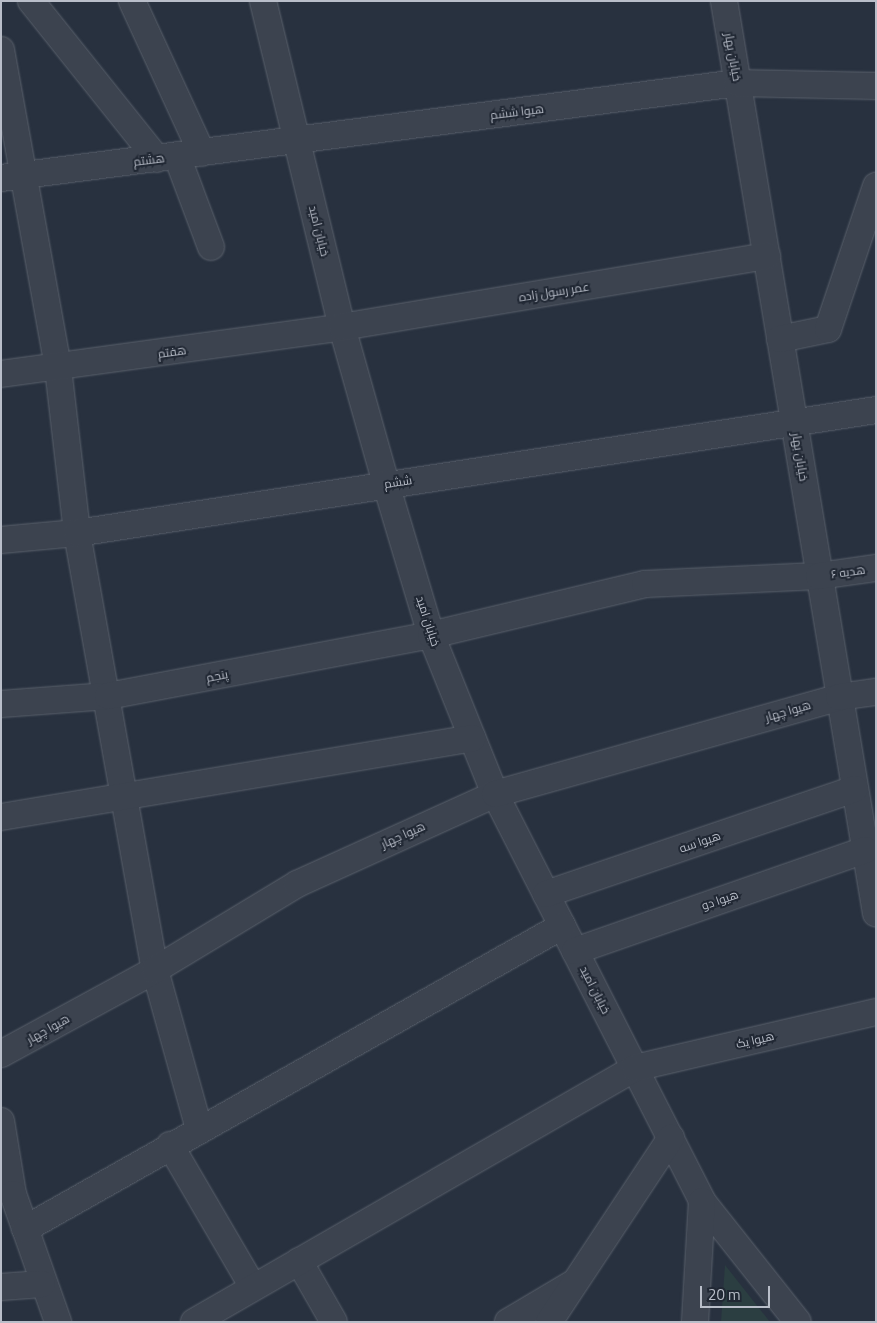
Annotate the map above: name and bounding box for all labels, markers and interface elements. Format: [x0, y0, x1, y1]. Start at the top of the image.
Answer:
street label: خیابان بهار [722, 32, 744, 82]
street label: هیوا ششم [489, 102, 545, 122]
street label: هشتم [133, 151, 165, 169]
street label: خیابان امید [306, 204, 332, 258]
street label: عمر رسول زاده [518, 279, 590, 305]
street label: هفتم [157, 343, 187, 361]
street label: خیابان بهار [789, 432, 811, 482]
street label: ششم [383, 473, 413, 491]
street label: هدیه ۶ [830, 562, 866, 582]
street label: خیابان امید [413, 594, 443, 648]
street label: پنجم [205, 667, 229, 685]
street label: هیوا چهار [763, 698, 813, 724]
street label: هیوا چهار [379, 819, 427, 851]
street label: هیوا سه [677, 828, 723, 856]
street label: هیوا دو [700, 887, 740, 913]
street label: خیابان امید [577, 964, 613, 1016]
street label: هیوا چهار [24, 1011, 72, 1047]
street label: هیوا یک [734, 1029, 776, 1051]
scale bar [702, 1276, 772, 1308]
text: 20 m [708, 1283, 741, 1306]

